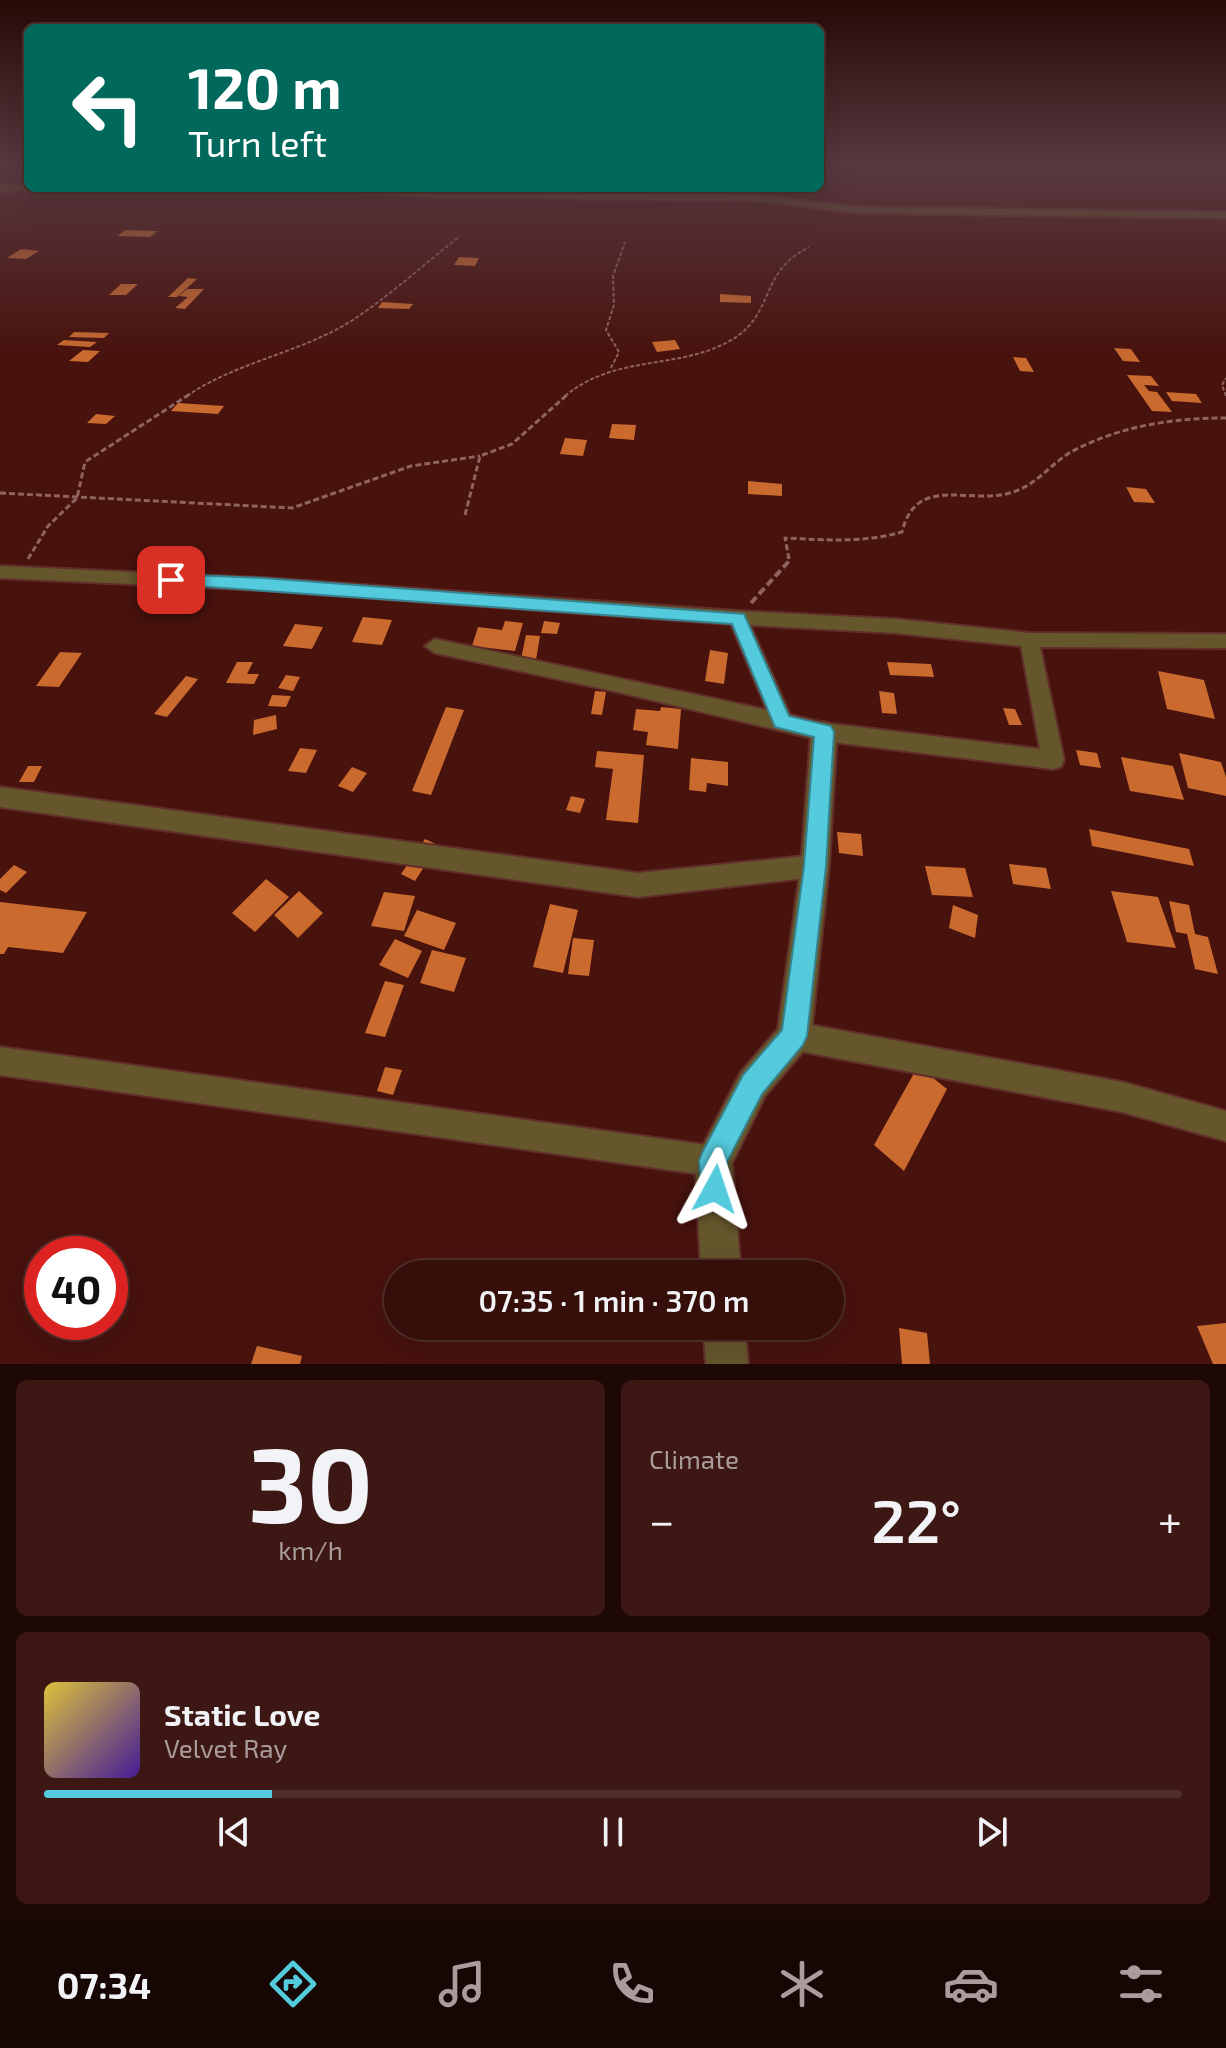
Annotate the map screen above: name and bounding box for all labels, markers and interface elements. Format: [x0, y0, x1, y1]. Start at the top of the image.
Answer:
text: 120 m [188, 53, 342, 120]
icon: left [56, 56, 160, 160]
text: Turn left [188, 121, 327, 164]
pin [137, 546, 205, 614]
icon: arrive [149, 558, 193, 602]
position arrow [673, 1147, 757, 1231]
speed limit sign: 40 [24, 1236, 128, 1340]
text: 07:35 · 1 min · 370 m [479, 1282, 749, 1318]
text: 30 [248, 1419, 373, 1544]
text: Climate [649, 1443, 739, 1474]
text: 22° [871, 1483, 961, 1555]
text: − [649, 1493, 675, 1546]
text: + [1158, 1493, 1182, 1546]
text: km/h [278, 1534, 343, 1565]
text: Static Love [164, 1696, 320, 1732]
text: Velvet Ray [164, 1732, 287, 1763]
icon: previous [212, 1810, 256, 1854]
icon: pause [591, 1810, 635, 1854]
icon: next [970, 1810, 1014, 1854]
icon: directions [265, 1956, 321, 2012]
icon: music [434, 1956, 490, 2012]
icon: phone [604, 1956, 660, 2012]
icon: climate [774, 1956, 830, 2012]
icon: car [943, 1956, 999, 2012]
icon: filters [1113, 1956, 1169, 2012]
text: 07:34 [57, 1963, 151, 2006]

